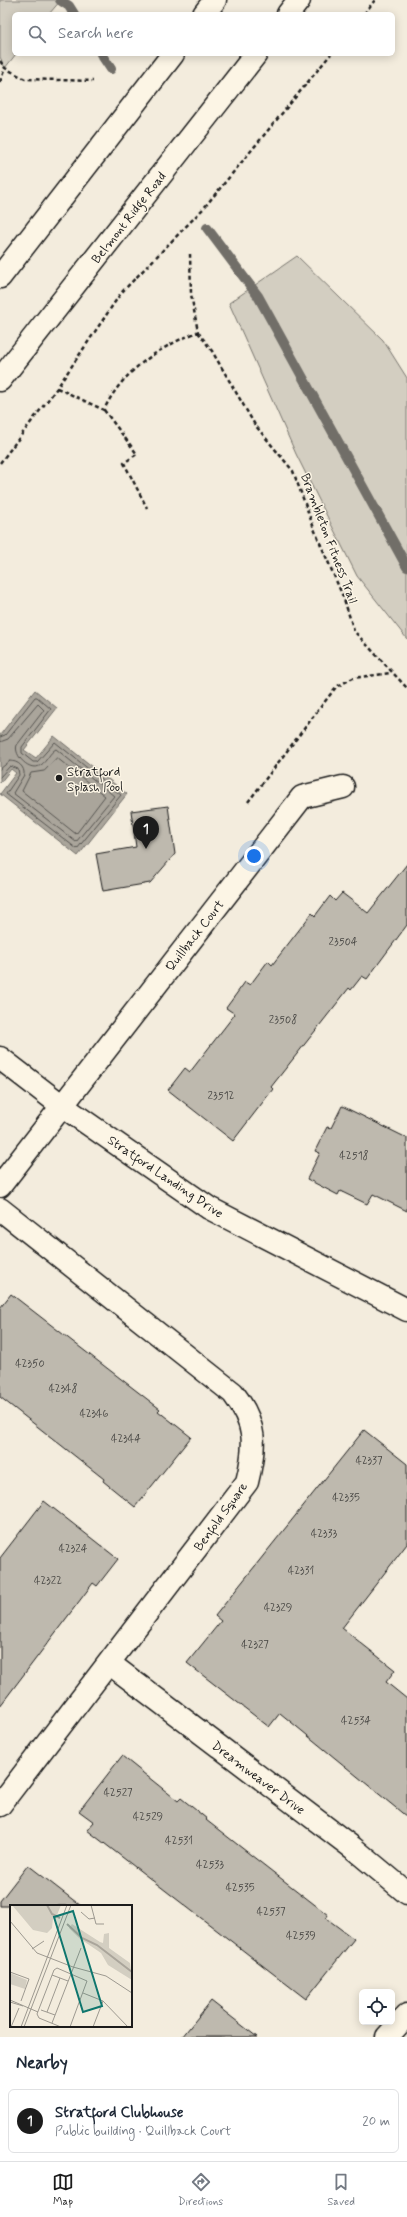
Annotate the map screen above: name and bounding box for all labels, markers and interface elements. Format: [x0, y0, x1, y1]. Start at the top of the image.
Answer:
search box [12, 12, 395, 56]
icon: search [26, 23, 48, 45]
text: Search here [58, 24, 134, 44]
street label: Belmont Ridge Road [88, 169, 172, 269]
street label: Brambleton Fitness Trail [296, 471, 361, 606]
place label: Stratford Splash Pool [67, 764, 123, 796]
marker: Stratford Splash Pool [54, 773, 64, 783]
pin: 1 [133, 816, 159, 849]
your location [244, 846, 264, 866]
street label: Quillback Court [162, 897, 228, 975]
house number: 23504 [329, 935, 358, 949]
house number: 23508 [269, 1013, 297, 1027]
house number: 23512 [208, 1089, 235, 1103]
street label: Stratford Landing Drive [103, 1132, 226, 1224]
house number: 42518 [339, 1149, 369, 1163]
house number: 42350 [15, 1357, 45, 1371]
house number: 42348 [48, 1382, 78, 1396]
house number: 42346 [79, 1407, 109, 1421]
house number: 42344 [111, 1432, 141, 1446]
house number: 42337 [355, 1454, 383, 1468]
street label: Benfold Square [190, 1479, 254, 1556]
house number: 42335 [332, 1491, 360, 1505]
house number: 42333 [311, 1527, 338, 1541]
house number: 42324 [59, 1542, 88, 1556]
house number: 42331 [288, 1564, 314, 1578]
house number: 42322 [34, 1574, 62, 1588]
house number: 42329 [264, 1601, 292, 1615]
house number: 42327 [241, 1638, 269, 1652]
house number: 42534 [341, 1714, 371, 1728]
street label: Dreamweaver Drive [208, 1738, 308, 1819]
house number: 42527 [103, 1786, 133, 1800]
house number: 42529 [133, 1810, 163, 1824]
house number: 42531 [165, 1834, 193, 1848]
house number: 42533 [196, 1858, 224, 1872]
house number: 42535 [225, 1881, 255, 1895]
inset map [10, 1905, 132, 2027]
house number: 42537 [257, 1905, 286, 1919]
house number: 42539 [286, 1929, 316, 1943]
map controls [359, 1989, 395, 2025]
button: locate [359, 1989, 395, 2025]
text: Nearby [16, 2052, 68, 2074]
text: Stratford Clubhouse [55, 2103, 184, 2123]
text: 1 [27, 2113, 33, 2130]
text: 20 m [362, 2113, 390, 2130]
text: Public building · Quillback Court [55, 2123, 231, 2140]
tab: Map [52, 2171, 74, 2209]
tab: Directions [178, 2171, 223, 2209]
tab: Saved [327, 2171, 355, 2209]

